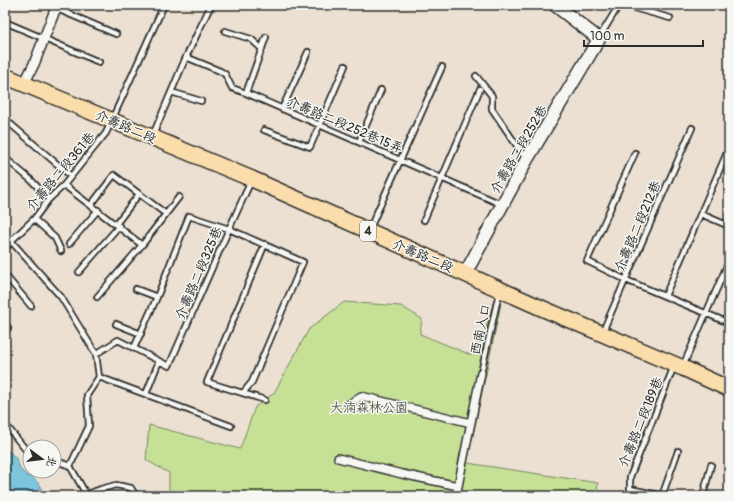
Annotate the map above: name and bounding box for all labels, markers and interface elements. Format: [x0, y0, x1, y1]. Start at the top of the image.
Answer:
scale bar [584, 22, 703, 48]
text: 100 m [590, 29, 625, 44]
street label: 介壽路二段252巷15弄 [284, 93, 405, 157]
street label: 介壽路二段252巷 [487, 102, 551, 197]
street label: 介壽路二段 [93, 107, 159, 147]
street label: 介壽路二段361巷 [23, 129, 98, 214]
street label: 介壽路二段212巷 [611, 178, 664, 274]
road number: 4 [360, 221, 376, 241]
street label: 介壽路二段325巷 [172, 224, 226, 322]
street label: 介壽路二段 [390, 236, 456, 276]
street label: 西南入口 [467, 302, 495, 356]
street label: 介壽路二段189巷 [615, 375, 666, 470]
park label: 大湳森林公園 [330, 400, 408, 416]
north arrow [22, 439, 62, 479]
text: 北 [43, 454, 59, 468]

